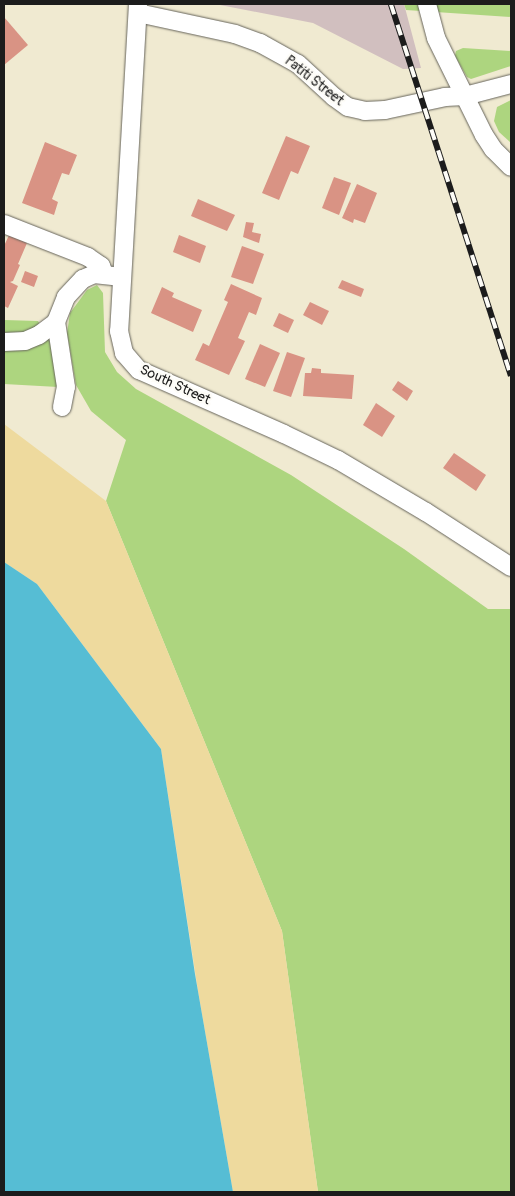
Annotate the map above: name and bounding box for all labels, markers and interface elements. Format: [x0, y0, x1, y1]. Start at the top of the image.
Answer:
street label: Patiti Street [281, 53, 347, 109]
street label: South Street [137, 361, 213, 409]

